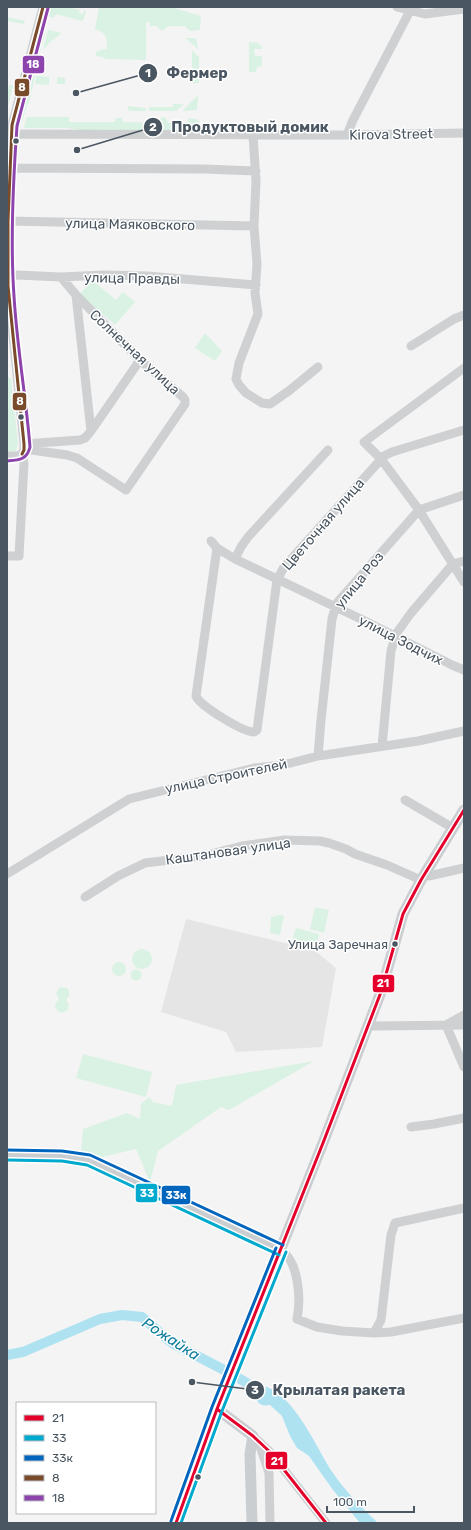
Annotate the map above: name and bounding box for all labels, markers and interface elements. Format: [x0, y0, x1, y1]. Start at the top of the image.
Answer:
line badge: 18 [22, 55, 45, 74]
text: 18 [27, 58, 39, 71]
callout: Фермер [138, 59, 235, 86]
text: Фермер [166, 64, 228, 82]
text: 1 [145, 66, 151, 80]
line badge: 8 [14, 78, 30, 97]
text: 8 [18, 81, 26, 94]
callout: Продуктовый домик [143, 113, 337, 140]
text: Продуктовый домик [171, 118, 329, 136]
text: 2 [149, 120, 157, 134]
street label: Kirova Street [349, 125, 434, 144]
unlabelled marker [11, 136, 21, 146]
street label: улица Маяковского [65, 215, 195, 234]
street label: улица Правды [84, 269, 180, 288]
street label: Солнечная улица [86, 306, 183, 398]
line badge: 8 [12, 392, 27, 411]
text: 8 [16, 395, 24, 408]
unlabelled marker [16, 412, 26, 422]
street label: Цветочная улица [279, 475, 368, 574]
street label: улица Роз [331, 549, 387, 612]
street label: улица Зодчих [356, 612, 446, 669]
street label: улица Строителей [163, 755, 289, 798]
street label: Каштановая улица [164, 834, 292, 869]
place label: Улица Заречная [288, 937, 388, 952]
marker: Улица Заречная [390, 939, 400, 949]
line badge: 21 [372, 974, 395, 993]
text: 21 [377, 977, 389, 990]
line badge: 33 [135, 1183, 158, 1203]
line badge: 33к [161, 1185, 191, 1205]
text: 33 [140, 1187, 154, 1200]
text: 33к [165, 1189, 187, 1202]
water label: Рожайка [139, 1314, 203, 1364]
callout: Крылатая ракета [245, 1376, 414, 1403]
text: Крылатая ракета [273, 1381, 406, 1399]
text: 3 [251, 1383, 259, 1397]
legend [16, 1402, 156, 1514]
text: 21 [52, 1411, 64, 1425]
text: 33 [52, 1431, 66, 1445]
text: 33к [52, 1451, 73, 1465]
line badge: 21 [265, 1451, 288, 1470]
text: 21 [271, 1455, 283, 1468]
text: 8 [52, 1471, 60, 1485]
unlabelled marker [193, 1472, 203, 1482]
scale bar [327, 1488, 414, 1514]
text: 18 [52, 1491, 65, 1505]
text: 100 m [333, 1495, 367, 1509]

